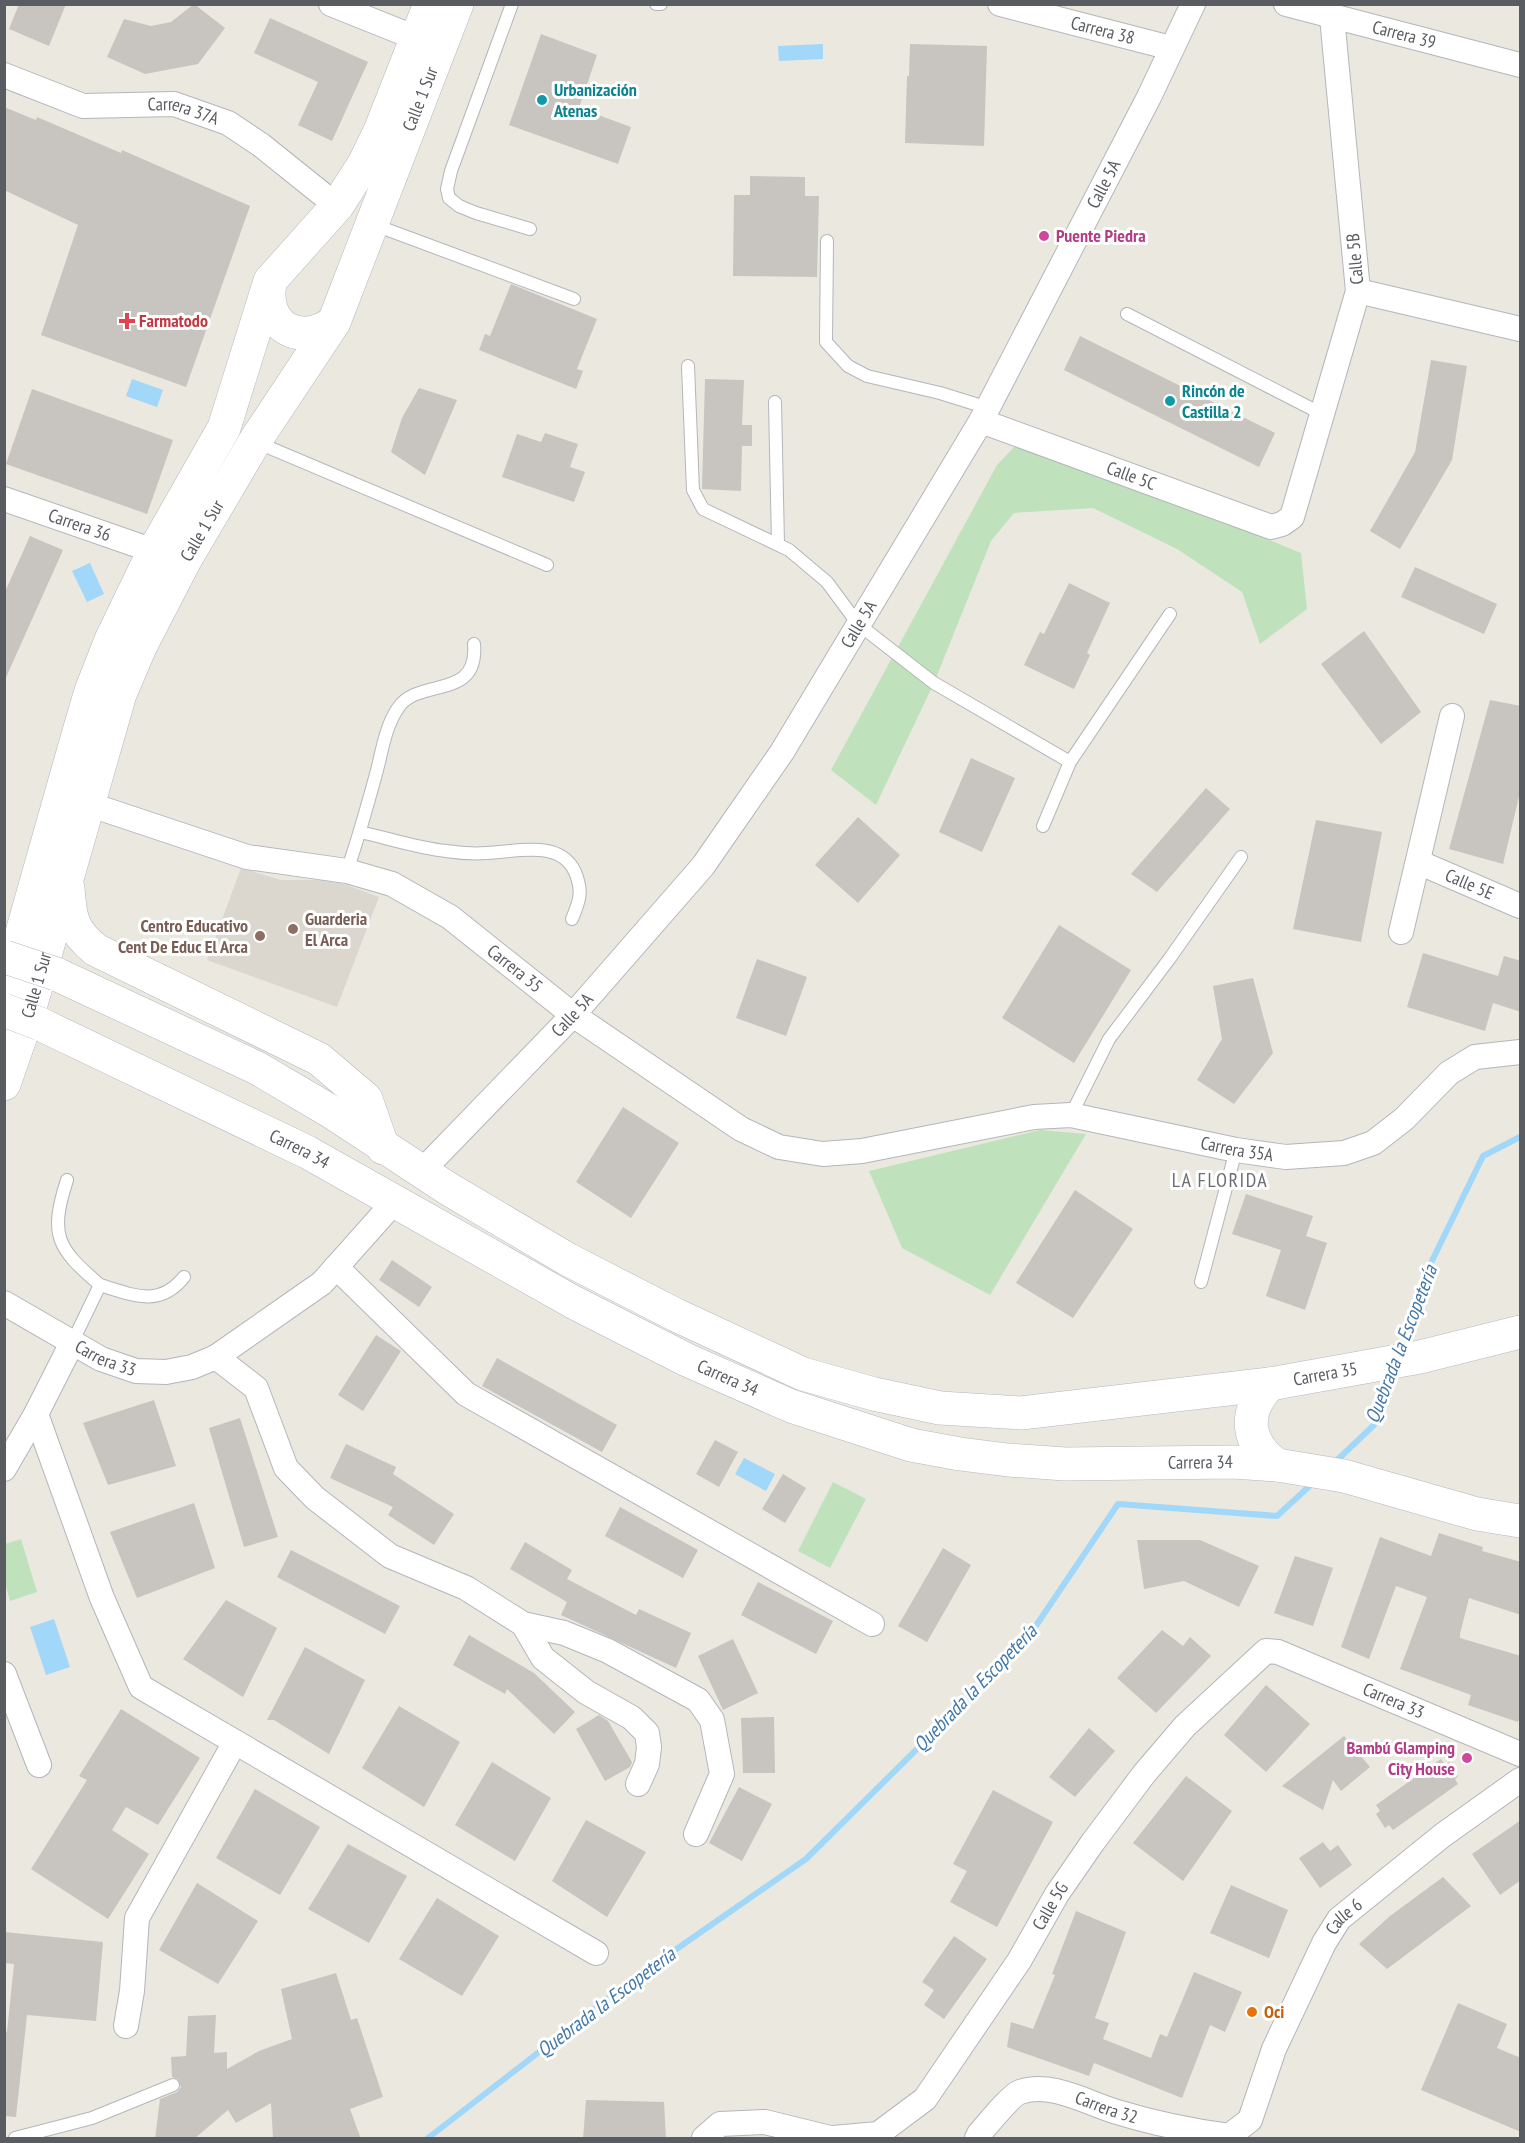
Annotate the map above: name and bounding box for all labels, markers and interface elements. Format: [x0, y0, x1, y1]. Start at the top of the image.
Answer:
street label: Carrera 38 [1069, 11, 1137, 49]
street label: Carrera 39 [1370, 15, 1438, 54]
street label: Calle 1 Sur [397, 63, 443, 134]
place label: Urbanización Atenas [553, 78, 637, 122]
street label: Carrera 37A [147, 92, 222, 130]
marker: Urbanización Atenas [535, 93, 549, 107]
street label: Calle 5A [1081, 155, 1126, 212]
place label: Puente Piedra [1056, 224, 1146, 247]
marker: Puente Piedra [1037, 229, 1051, 243]
street label: Calle 5B [1341, 232, 1368, 286]
place label: Farmatodo [139, 309, 208, 332]
marker: Farmatodo [120, 314, 134, 328]
place label: Rincón de Castilla 2 [1182, 379, 1245, 423]
marker: Rincón de Castilla 2 [1163, 394, 1177, 408]
street label: Calle 5C [1103, 456, 1159, 495]
street label: Calle 1 Sur [175, 496, 229, 565]
street label: Carrera 36 [45, 503, 114, 546]
street label: Calle 5A [835, 596, 882, 652]
street label: Calle 5E [1442, 863, 1497, 904]
place label: Guarderia El Arca [305, 907, 367, 951]
place label: Centro Educativo Cent De Educ El Arca [118, 914, 248, 958]
marker: Guarderia El Arca [286, 922, 300, 936]
marker: Centro Educativo Cent De Educ El Arca [253, 929, 267, 943]
street label: Carrera 35 [483, 939, 548, 997]
street label: Calle 1 Sur [16, 950, 56, 1021]
street label: Calle 5A [546, 988, 598, 1042]
street label: Carrera 34 [266, 1124, 334, 1173]
street label: Carrera 35A [1199, 1131, 1275, 1166]
district label: LA FLORIDA [1172, 1167, 1268, 1193]
water label: Quebrada la Escopetería [1359, 1260, 1443, 1427]
street label: Carrera 33 [71, 1334, 139, 1381]
street label: Carrera 34 [694, 1354, 762, 1401]
street label: Carrera 35 [1291, 1356, 1359, 1391]
street label: Carrera 34 [1168, 1450, 1233, 1474]
water label: Quebrada la Escopetería [908, 1618, 1043, 1757]
street label: Carrera 33 [1359, 1677, 1428, 1723]
place label: Bambú Glamping City House [1346, 1736, 1455, 1780]
marker: Bambú Glamping City House [1460, 1751, 1474, 1765]
street label: Calle 5G [1027, 1877, 1073, 1934]
street label: Calle 6 [1320, 1893, 1367, 1939]
water label: Quebrada la Escopetería [531, 1941, 681, 2063]
place label: Oci [1264, 2000, 1284, 2023]
marker: Oci [1245, 2005, 1259, 2019]
street label: Carrera 32 [1072, 2086, 1140, 2128]

